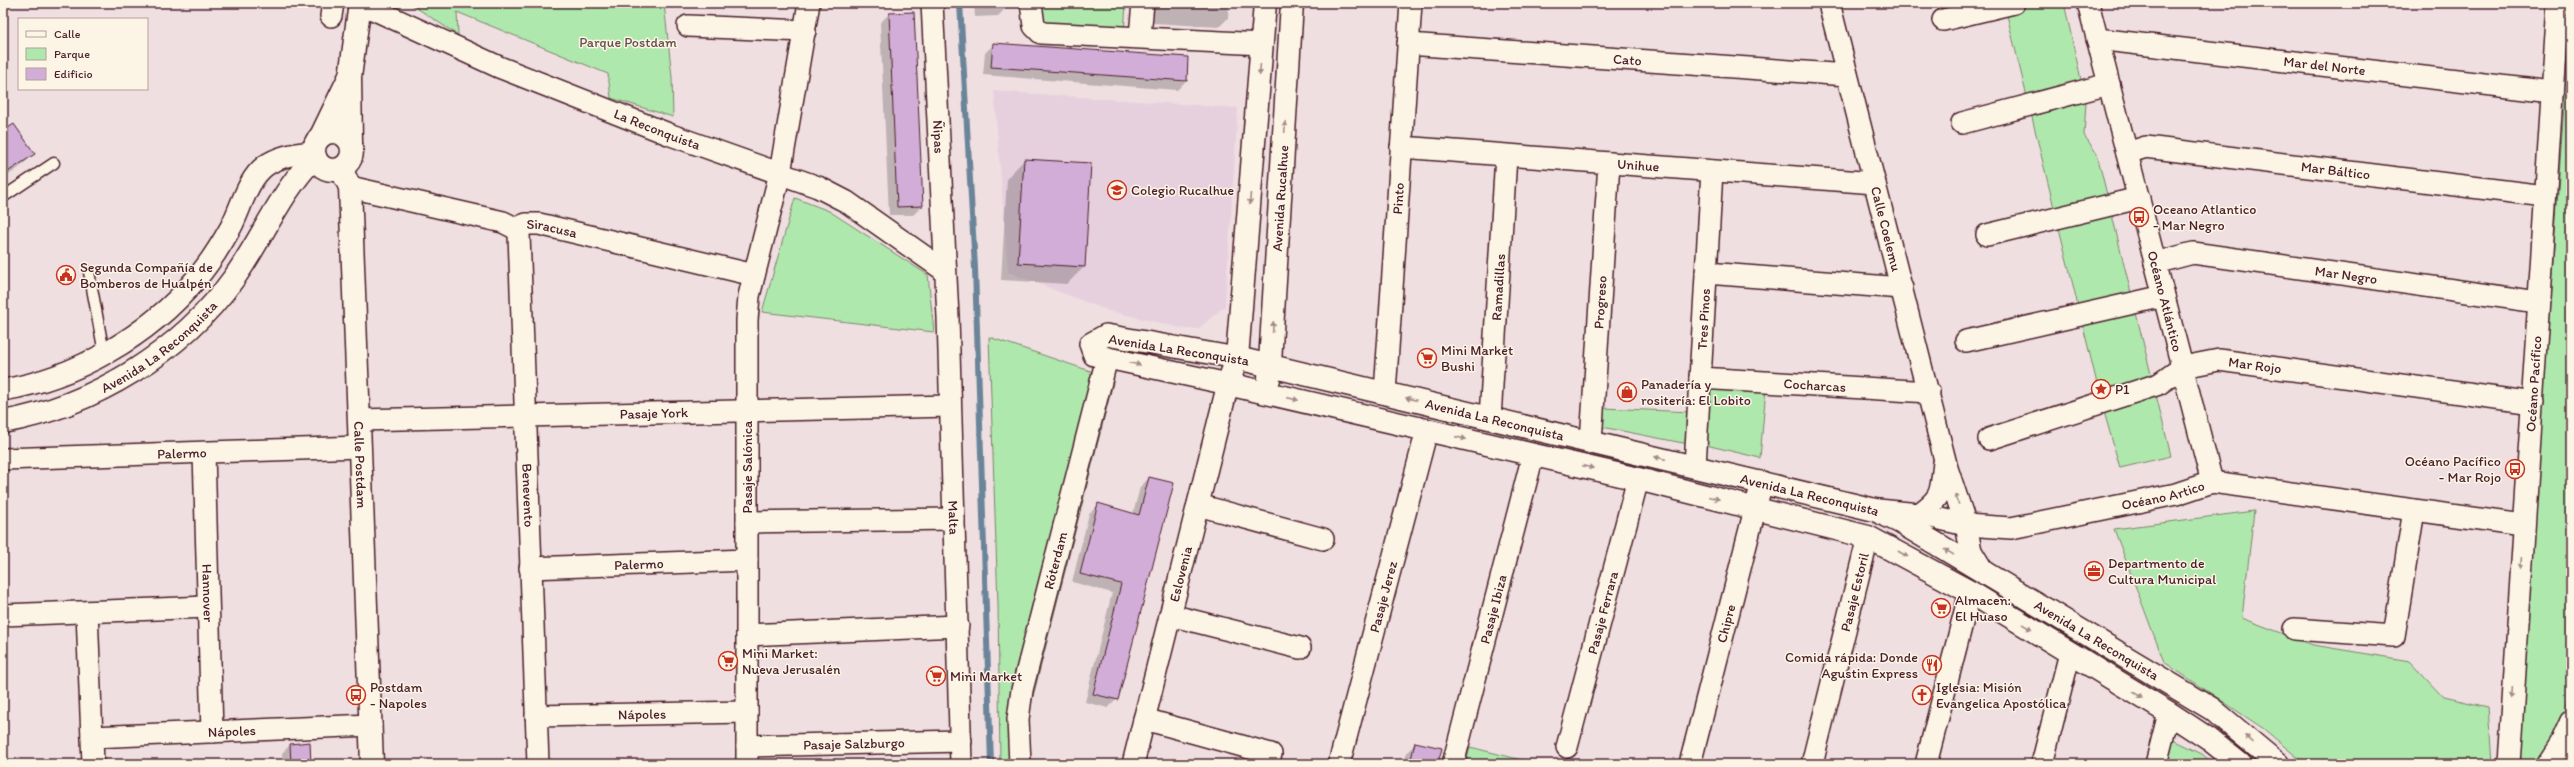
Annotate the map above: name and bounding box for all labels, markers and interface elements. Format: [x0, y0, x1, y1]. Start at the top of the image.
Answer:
legend [18, 18, 148, 90]
text: Calle [54, 27, 81, 41]
park label: Parque Postdam [579, 34, 677, 51]
text: Parque [54, 47, 90, 61]
street label: Cato [1613, 50, 1642, 69]
street label: Mar del Norte [2283, 52, 2367, 79]
one-way arrow [1257, 64, 1264, 76]
text: Edificio [54, 67, 93, 81]
street label: La Reconquista [611, 105, 703, 153]
street label: Ñipas [929, 120, 948, 154]
one-way arrow [1282, 121, 1289, 133]
street label: Avenida Rucalhue [1268, 144, 1292, 252]
street label: Unihue [1617, 155, 1660, 175]
street label: Mar Báltico [2300, 158, 2371, 183]
school or university icon: Colegio Rucalhue [1106, 179, 1128, 201]
place label: Colegio Rucalhue [1131, 182, 1235, 199]
street label: Pinto [1388, 182, 1408, 215]
street label: Calle Coelemu [1867, 185, 1905, 273]
one-way arrow [1246, 193, 1253, 205]
place label: Oceano Atlantico - Mar Negro [2153, 201, 2256, 234]
bus stop icon: Oceano Atlantico - Mar Negro [2128, 206, 2150, 228]
street label: Siracusa [526, 215, 580, 241]
street label: Océano Atlántico [2144, 249, 2186, 354]
street label: Ramadillas [1487, 253, 1509, 321]
place label: Segunda Compañía de Bomberos de Hualpén [80, 259, 213, 292]
street label: Mar Negro [2314, 262, 2379, 288]
public building icon: Segunda Compañía de Bomberos de Hualpén [55, 264, 77, 286]
street label: Progreso [1590, 275, 1610, 330]
street label: Tres Pinos [1693, 288, 1714, 350]
street label: Avenida La Reconquista [98, 296, 221, 396]
one-way arrow [1270, 321, 1277, 333]
street label: Avenida La Reconquista [1107, 330, 1251, 370]
street label: Océano Pacífico [2522, 335, 2545, 432]
place label: Mini Market Bushi [1441, 342, 1513, 375]
supermarket icon: Mini Market Bushi [1416, 347, 1438, 369]
street label: Mar Rojo [2227, 353, 2283, 377]
one-way arrow [1128, 361, 1141, 367]
street label: Cocharcas [1783, 375, 1846, 395]
place label: Panadería y rositería: El Lobito [1641, 376, 1751, 409]
place icon: P1 [2090, 378, 2112, 400]
shop icon: Panadería y rositería: El Lobito [1616, 381, 1638, 403]
place label: P1 [2115, 381, 2130, 398]
street label: Avenida La Reconquista [1424, 395, 1567, 444]
one-way arrow [1287, 396, 1300, 402]
one-way arrow [1405, 396, 1417, 402]
street label: Pasaje York [620, 404, 689, 422]
street label: Pasaje Salónica [739, 420, 756, 513]
street label: Calle Postdam [350, 421, 371, 509]
one-way arrow [1455, 435, 1467, 441]
street label: Palermo [157, 444, 207, 462]
place label: Océano Pacífico - Mar Rojo [2405, 453, 2501, 486]
one-way arrow [1654, 455, 1667, 461]
bus stop icon: Océano Pacífico - Mar Rojo [2504, 458, 2526, 480]
street label: Benevento [519, 463, 538, 528]
one-way arrow [1581, 465, 1594, 471]
street label: Avenida La Reconquista [1739, 470, 1883, 520]
street label: Océano Artico [2120, 477, 2207, 514]
one-way arrow [1954, 492, 1960, 504]
one-way arrow [1708, 495, 1720, 501]
street label: Malta [945, 500, 963, 535]
street label: Róterdam [1040, 530, 1071, 591]
street label: Eslovenia [1165, 543, 1196, 604]
one-way arrow [1943, 548, 1955, 555]
street label: Pasaje Estoril [1836, 551, 1872, 633]
one-way arrow [1897, 551, 1909, 557]
street label: Palermo [614, 555, 664, 573]
place label: Departmento de Cultura Municipal [2108, 555, 2216, 588]
one-way arrow [2517, 557, 2524, 570]
street label: Pasaje Jerez [1365, 558, 1401, 634]
office icon: Departmento de Cultura Municipal [2083, 560, 2105, 582]
street label: Hannover [199, 564, 217, 623]
street label: Pasaje Ferrara [1583, 569, 1622, 656]
street label: Pasaje Ibiza [1476, 573, 1510, 646]
place label: Almacen: El Huaso [1955, 592, 2011, 625]
street label: Avenida La Reconquista [2031, 596, 2163, 684]
supermarket icon: Almacen: El Huaso [1930, 597, 1952, 619]
street label: Chipre [1713, 602, 1739, 645]
one-way arrow [2022, 623, 2032, 631]
place label: Mini Market: Nueva Jerusalén [742, 645, 841, 678]
place label: Comida rápida: Donde Agustin Express [1785, 649, 1918, 682]
supermarket icon: Mini Market: Nueva Jerusalén [717, 650, 739, 672]
restaurant icon: Comida rápida: Donde Agustin Express [1921, 654, 1943, 676]
supermarket icon: Mini Market [925, 665, 947, 687]
place label: Mini Market [950, 668, 1022, 685]
place label: Postdam - Napoles [370, 679, 427, 712]
place label: Iglesia: Misión Evangelica Apostólica [1936, 679, 2067, 712]
bus stop icon: Postdam - Napoles [345, 684, 367, 706]
church icon: Iglesia: Misión Evangelica Apostólica [1911, 684, 1933, 706]
one-way arrow [2509, 687, 2515, 700]
one-way arrow [2132, 691, 2144, 698]
street label: Nápoles [618, 705, 666, 723]
street label: Nápoles [207, 721, 256, 741]
street label: Pasaje Salzburgo [803, 734, 905, 753]
one-way arrow [2243, 734, 2254, 743]

